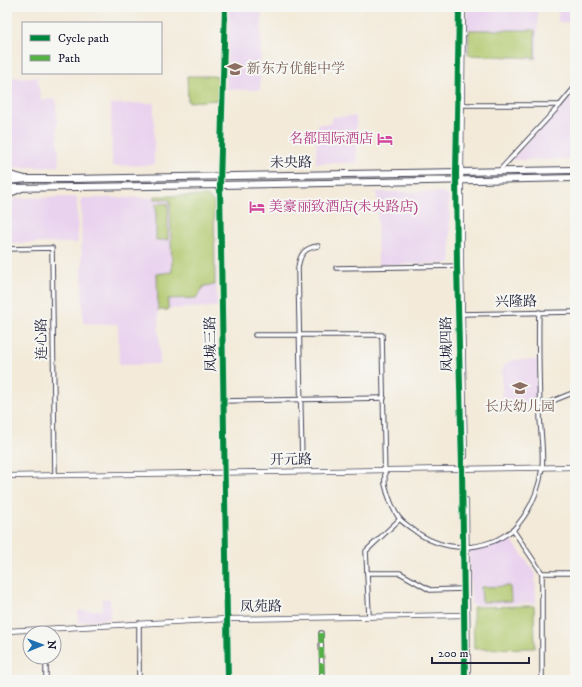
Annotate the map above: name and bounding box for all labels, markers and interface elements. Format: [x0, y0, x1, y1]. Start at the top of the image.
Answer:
legend [22, 22, 162, 74]
text: Cycle path [58, 31, 110, 46]
text: Path [58, 51, 81, 66]
school or university icon: 新东方优能中学 [226, 60, 244, 78]
place label: 新东方优能中学 [247, 60, 345, 78]
place label: 名都国际酒店 [289, 130, 373, 148]
hotel icon: 名都国际酒店 [376, 130, 394, 148]
street label: 未央路 [270, 154, 312, 172]
hotel icon: 美豪丽致酒店(未央路店) [248, 198, 266, 216]
place label: 美豪丽致酒店(未央路店) [269, 198, 419, 216]
street label: 兴隆路 [495, 293, 537, 311]
street label: 凤城三路 [202, 316, 220, 372]
street label: 凤城四路 [438, 316, 456, 372]
street label: 连心路 [33, 318, 51, 360]
school or university icon: 长庆幼儿园 [511, 379, 529, 397]
place label: 长庆幼儿园 [485, 398, 555, 416]
street label: 开元路 [270, 451, 312, 469]
street label: 凤苑路 [240, 598, 282, 616]
north arrow [22, 625, 62, 665]
scale bar [432, 639, 529, 665]
text: N [44, 640, 58, 649]
text: 200 m [438, 646, 468, 661]

